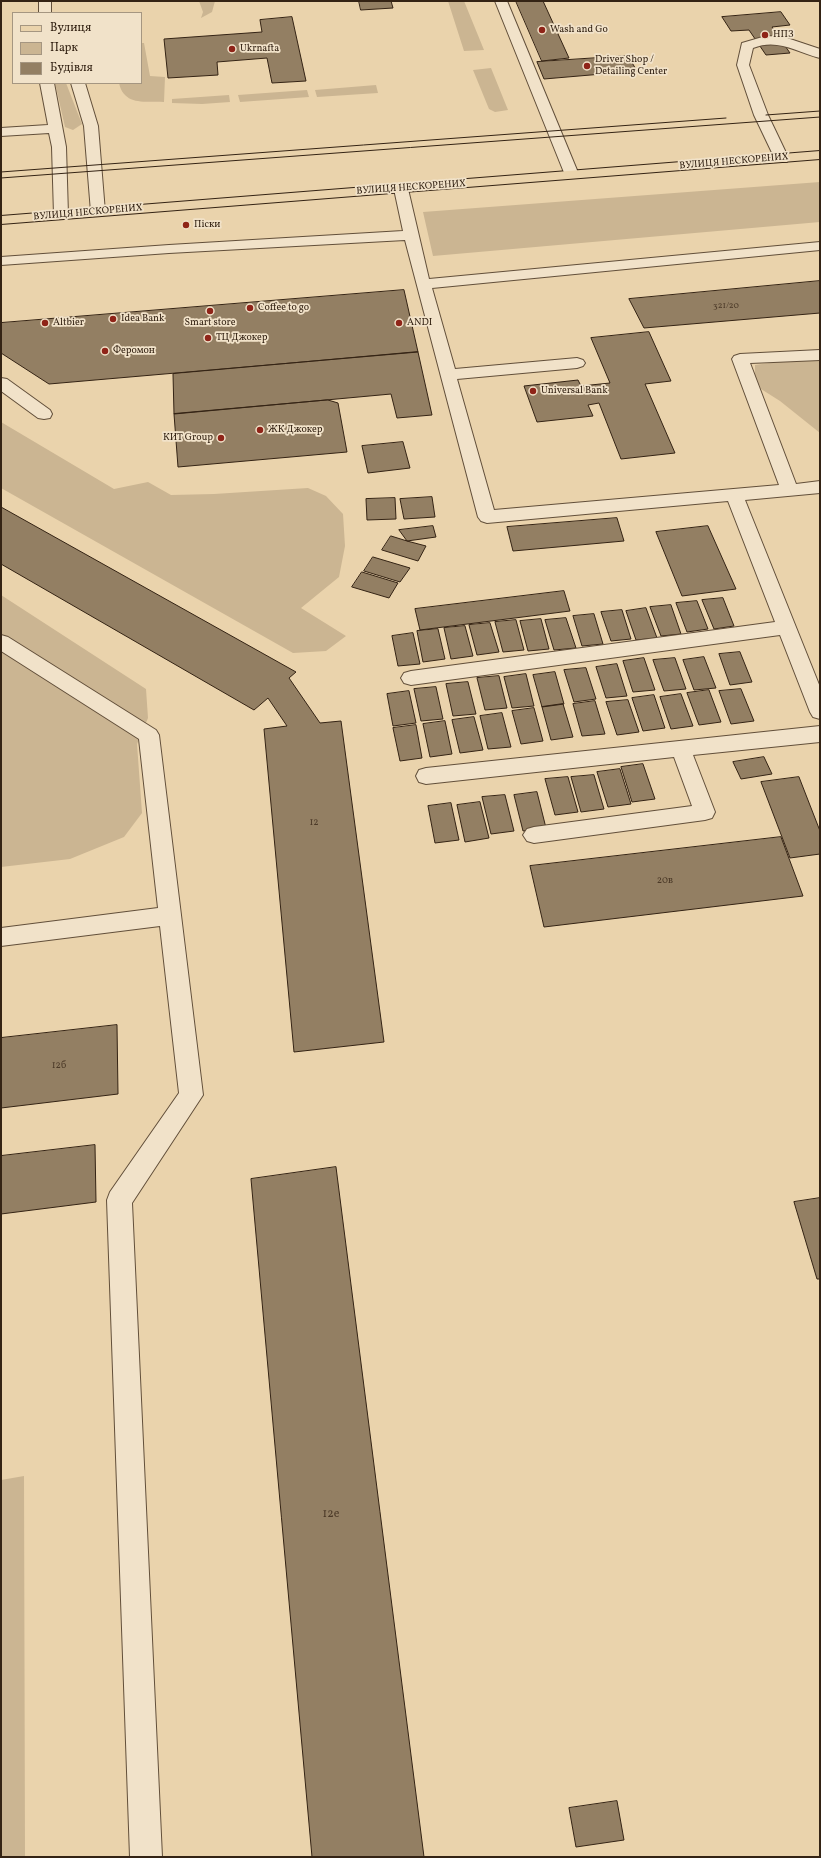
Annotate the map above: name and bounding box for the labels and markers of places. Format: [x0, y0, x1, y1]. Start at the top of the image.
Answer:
place label: Wash and Go [550, 24, 608, 36]
marker: Wash and Go [537, 25, 547, 35]
place label: НПЗ [773, 29, 794, 41]
marker: НПЗ [760, 30, 770, 40]
place label: Ukrnafta [240, 43, 279, 55]
marker: Ukrnafta [227, 44, 237, 54]
place label: Driver Shop / Detailing Center [595, 54, 667, 78]
marker: Driver Shop / Detailing Center [582, 61, 592, 71]
place label: Піски [194, 219, 220, 231]
marker: Піски [181, 220, 191, 230]
place label: Coffee to go [258, 302, 309, 314]
marker: Coffee to go [245, 303, 255, 313]
marker: Smart store [205, 306, 215, 316]
place label: Idea Bank [121, 313, 165, 325]
marker: Idea Bank [108, 314, 118, 324]
place label: Altbier [53, 317, 84, 329]
place label: Smart store [185, 317, 235, 329]
place label: ANDI [407, 317, 432, 329]
marker: Altbier [40, 318, 50, 328]
marker: ANDI [394, 318, 404, 328]
place label: ТЦ Джокер [216, 332, 267, 344]
marker: ТЦ Джокер [203, 333, 213, 343]
place label: Феромон [113, 345, 155, 357]
marker: Феромон [100, 346, 110, 356]
place label: Universal Bank [541, 385, 608, 397]
marker: Universal Bank [528, 386, 538, 396]
place label: ЖК Джокер [268, 424, 323, 436]
marker: ЖК Джокер [255, 425, 265, 435]
place label: КИТ Group [163, 432, 213, 444]
marker: КИТ Group [216, 433, 226, 443]

